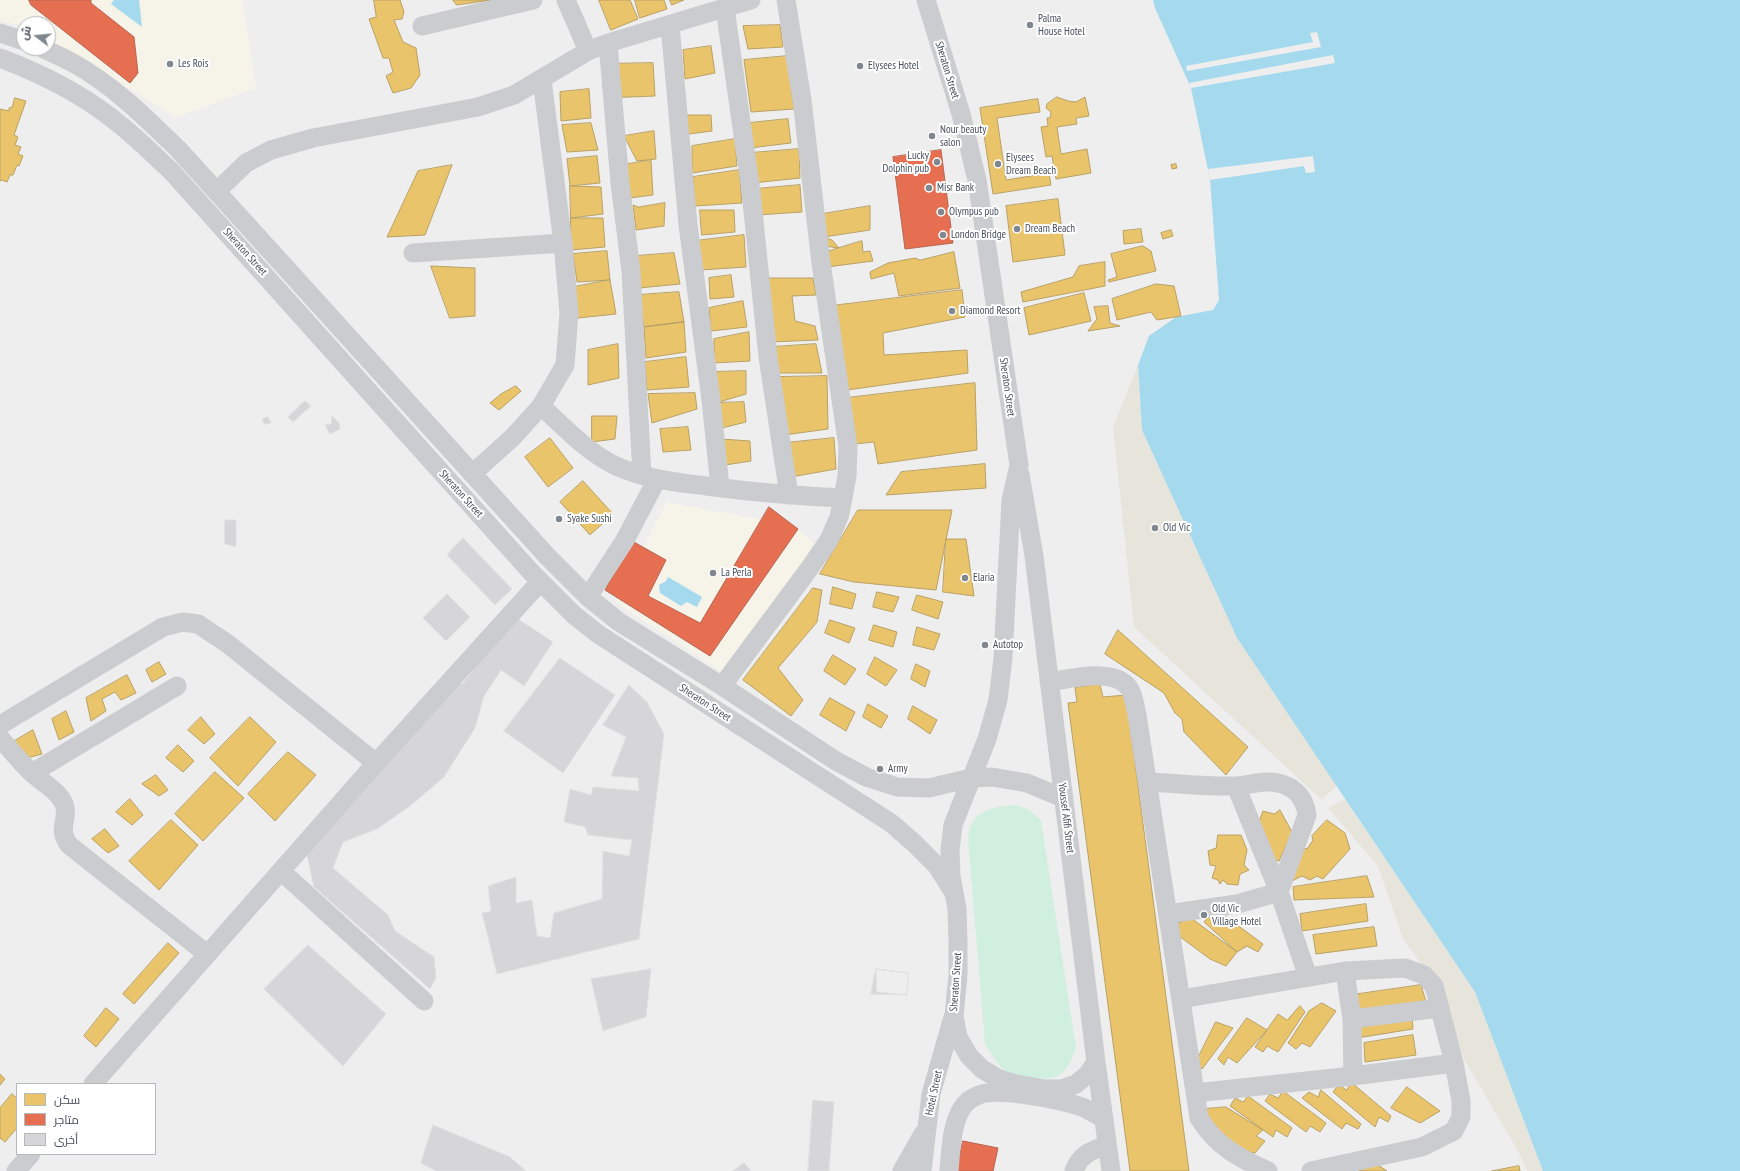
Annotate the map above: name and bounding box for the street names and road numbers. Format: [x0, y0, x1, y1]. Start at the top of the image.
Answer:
street label: Sheraton Street [932, 40, 962, 100]
street label: Sheraton Street [220, 226, 270, 278]
street label: Sheraton Street [996, 357, 1018, 417]
street label: Sheraton Street [436, 468, 486, 520]
street label: Sheraton Street [677, 681, 733, 725]
street label: Youssef Afifi Street [1055, 782, 1077, 854]
street label: Sheraton Street [947, 952, 965, 1012]
street label: Hotel Street [923, 1069, 945, 1117]

